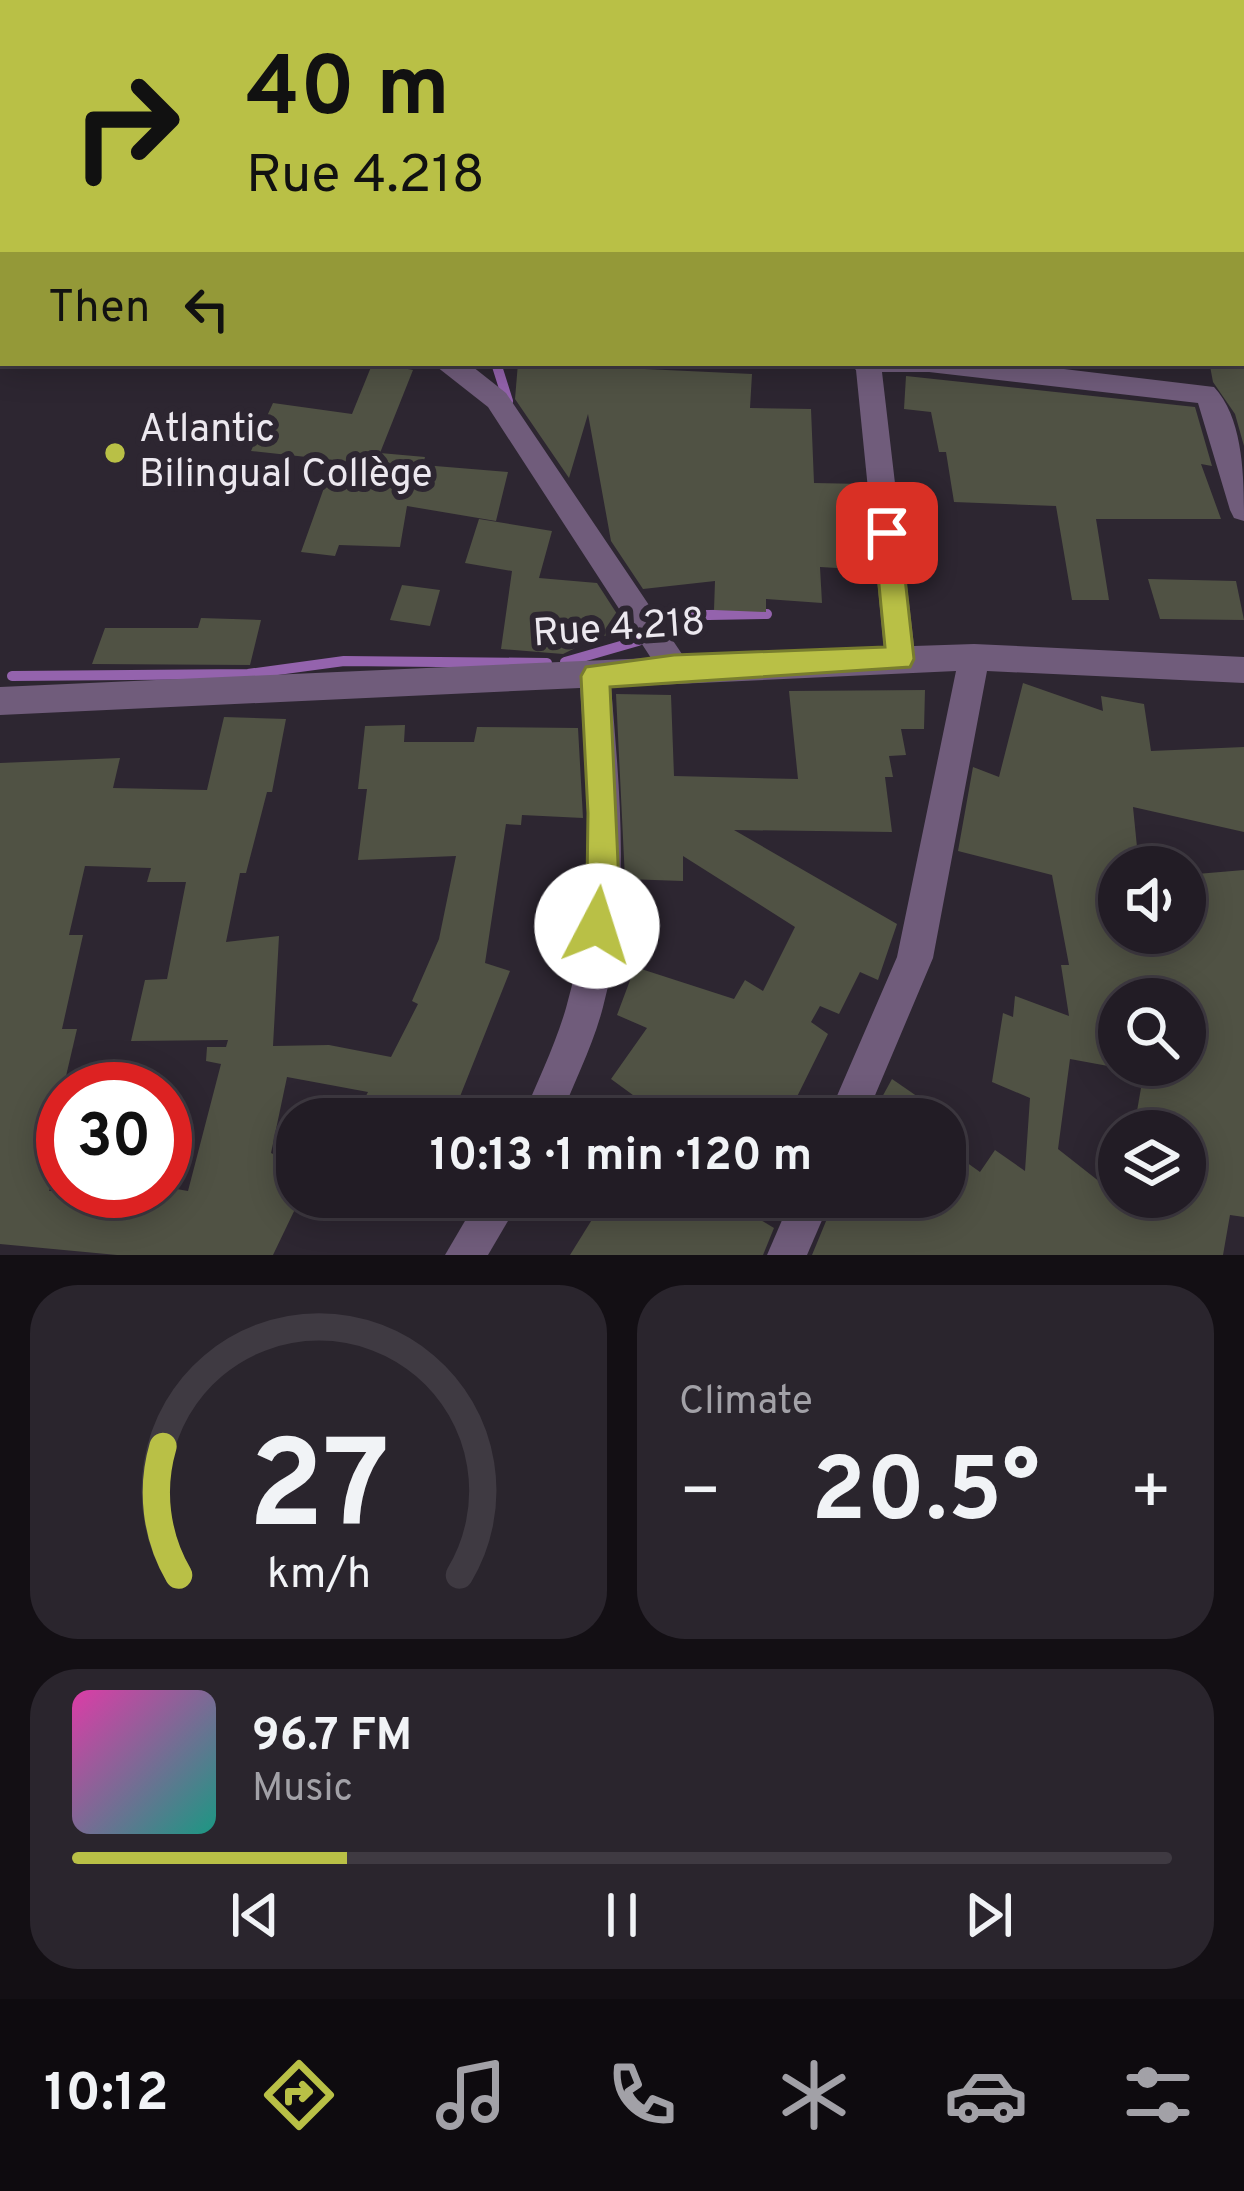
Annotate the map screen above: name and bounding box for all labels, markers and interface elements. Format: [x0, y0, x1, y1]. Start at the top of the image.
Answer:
text: 40 m [246, 39, 450, 145]
icon: right [48, 48, 204, 204]
text: Rue 4.218 [246, 143, 485, 212]
icon: left [174, 276, 240, 342]
text: Then [48, 281, 150, 338]
place label: Atlantic Bilingual Collège [139, 407, 433, 501]
marker: Atlantic Bilingual Collège [102, 440, 128, 466]
pin [836, 482, 938, 584]
icon: arrive [854, 500, 920, 566]
street label: Rue 4.218 [531, 600, 707, 660]
map controls [1098, 846, 1206, 1218]
button: sound [1098, 846, 1206, 954]
position arrow [534, 863, 660, 989]
button: search [1098, 978, 1206, 1086]
speed limit sign: 30 [36, 1062, 192, 1218]
button: layers [1098, 1110, 1206, 1218]
text: 10:13 · 1 min · 120 m [430, 1129, 812, 1186]
text: Climate [679, 1379, 813, 1428]
text: 27 [247, 1414, 390, 1572]
text: 20.5° [811, 1439, 1040, 1552]
text: − [679, 1454, 722, 1537]
text: + [1129, 1454, 1172, 1537]
text: km/h [266, 1549, 371, 1603]
text: 96.7 FM [252, 1709, 412, 1766]
text: Music [252, 1766, 353, 1815]
icon: previous [222, 1882, 288, 1948]
icon: pause [589, 1882, 655, 1948]
icon: next [956, 1882, 1022, 1948]
icon: directions [257, 2053, 341, 2137]
icon: music [429, 2053, 513, 2137]
icon: phone [600, 2053, 684, 2137]
icon: climate [772, 2053, 856, 2137]
icon: car [944, 2053, 1028, 2137]
icon: filters [1116, 2053, 1200, 2137]
text: 10:12 [44, 2061, 169, 2130]

